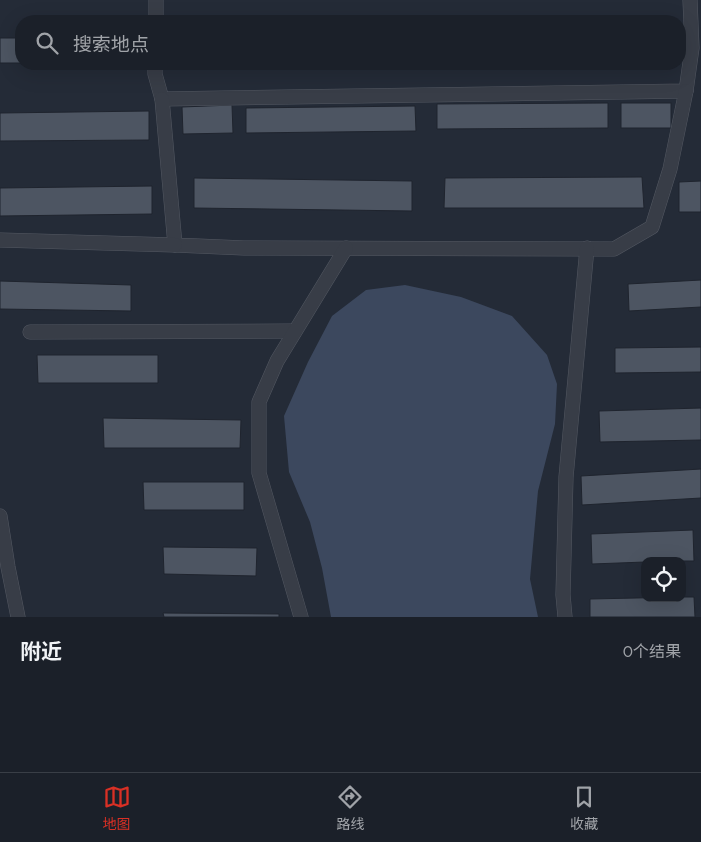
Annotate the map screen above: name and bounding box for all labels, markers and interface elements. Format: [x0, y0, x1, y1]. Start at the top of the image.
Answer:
search box [15, 15, 686, 70]
icon: search [33, 29, 61, 57]
text: 搜索地点 [73, 33, 149, 56]
map controls [641, 557, 686, 602]
button: locate [641, 557, 686, 602]
text: 附近 [20, 639, 62, 664]
text: 0个结果 [623, 642, 681, 661]
tab: 地图 [103, 783, 131, 833]
tab: 路线 [336, 783, 364, 833]
tab: 收藏 [570, 783, 598, 833]

